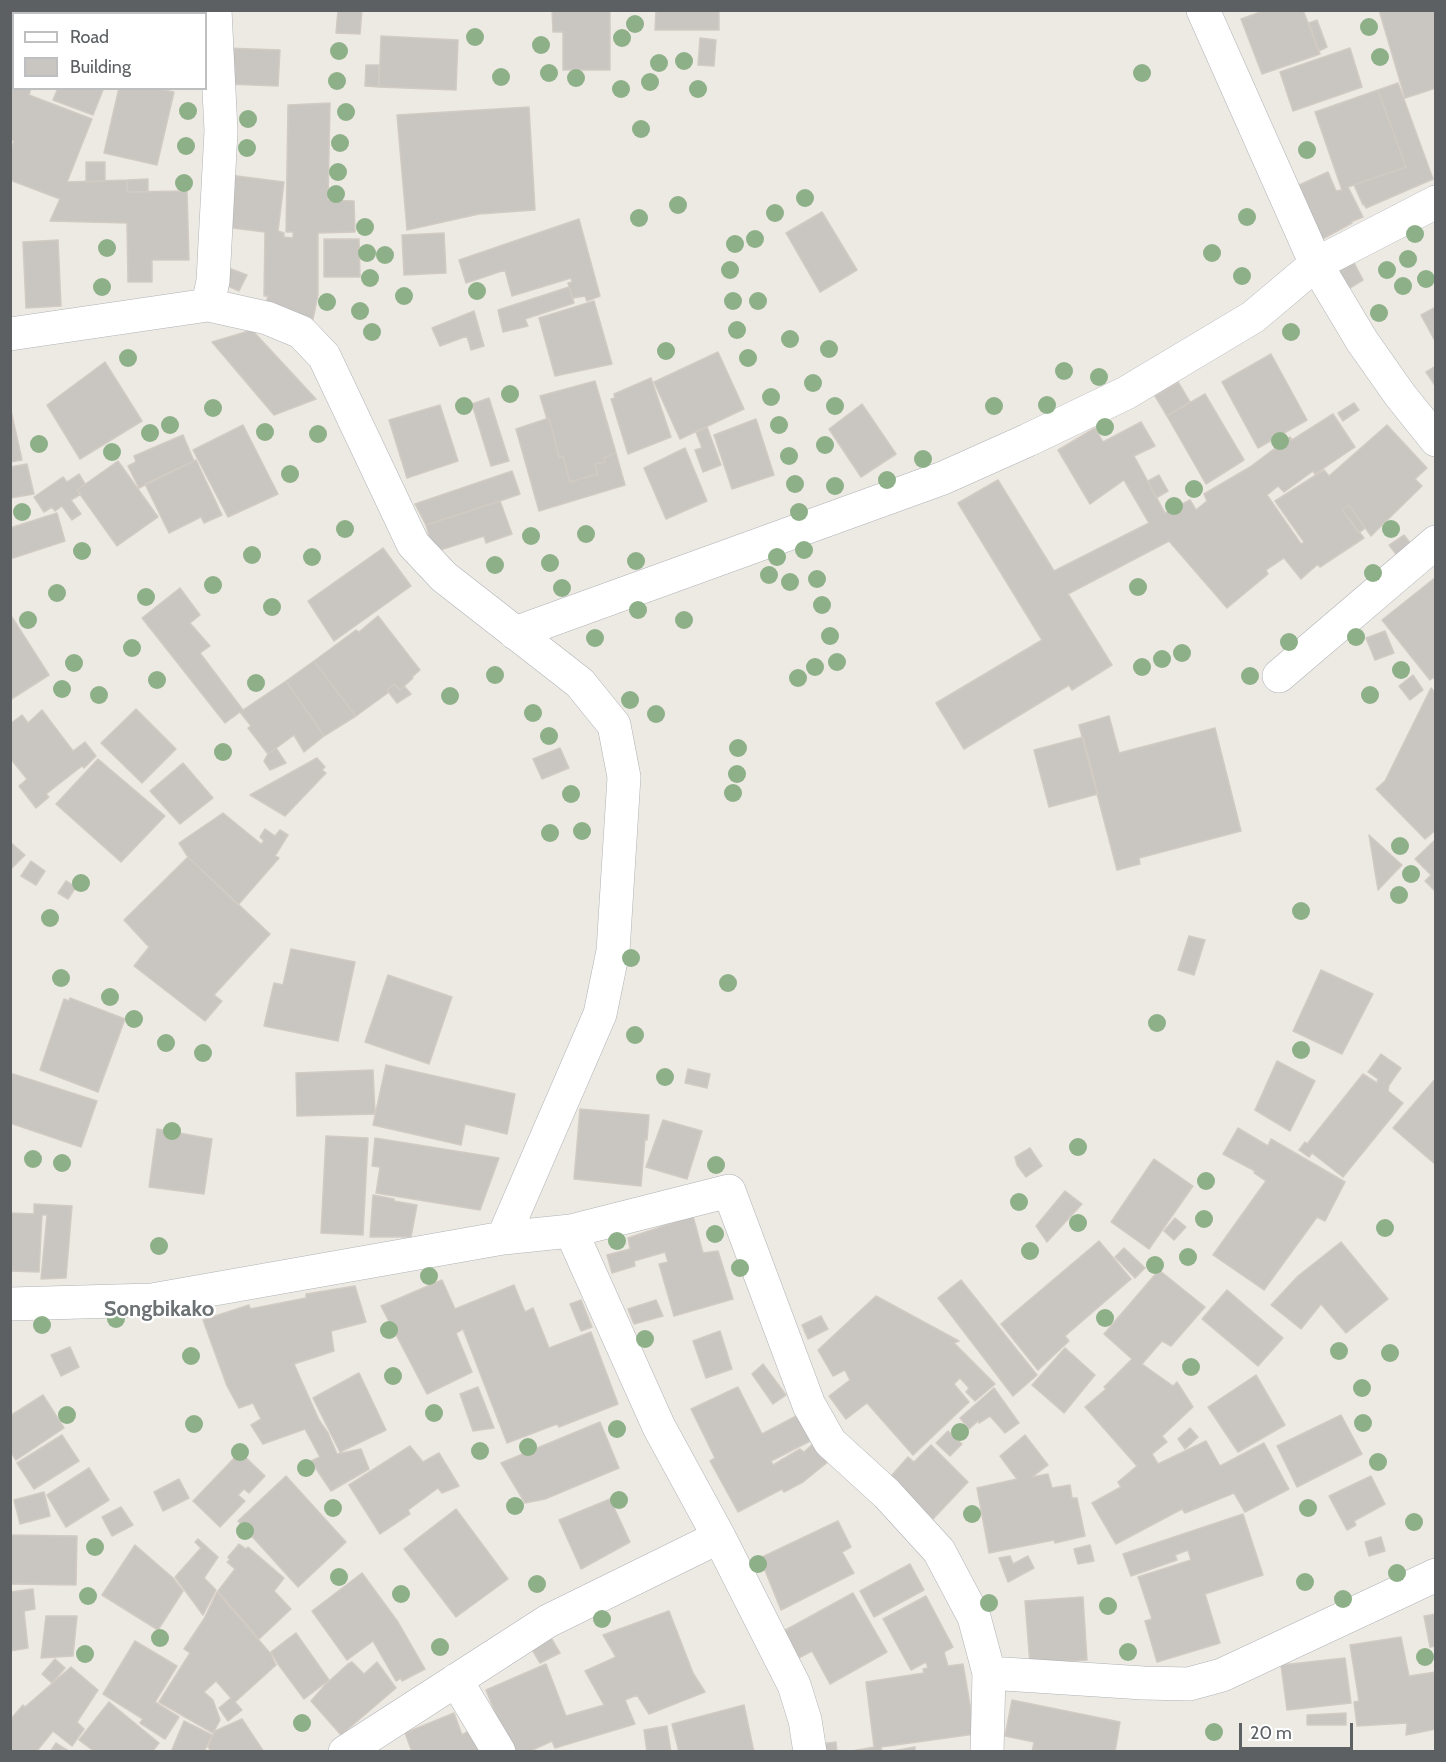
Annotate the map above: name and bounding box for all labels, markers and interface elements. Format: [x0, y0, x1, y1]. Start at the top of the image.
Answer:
legend [12, 12, 207, 90]
text: Road [70, 26, 109, 48]
text: Building [70, 56, 131, 78]
district label: Songbikako [104, 1297, 214, 1323]
scale bar [1242, 1711, 1356, 1749]
text: 20 m [1250, 1722, 1292, 1744]

